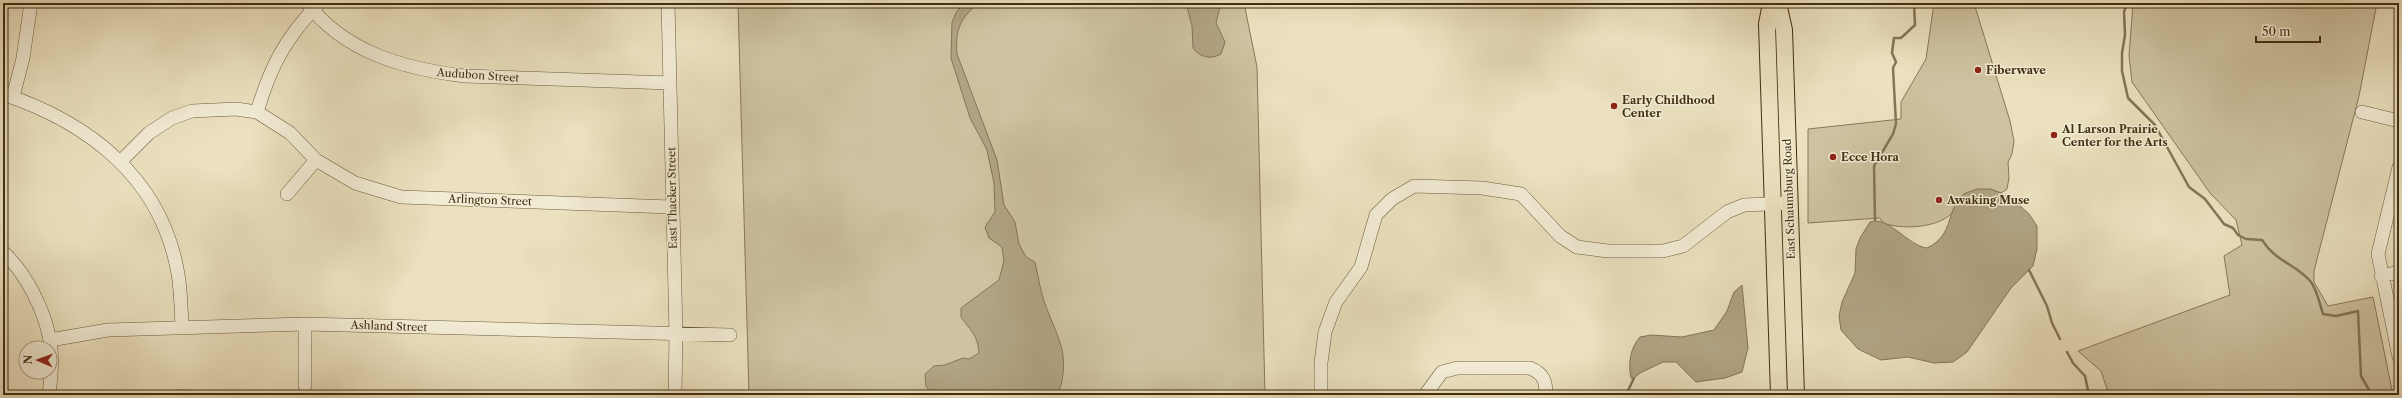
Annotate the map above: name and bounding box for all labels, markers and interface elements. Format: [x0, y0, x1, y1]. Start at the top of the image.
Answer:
scale bar [2256, 18, 2320, 44]
text: 50 m [2262, 24, 2291, 39]
place label: Fiberwave [1986, 63, 2046, 77]
street label: Audubon Street [435, 65, 520, 85]
marker: Fiberwave [1973, 65, 1983, 75]
place label: Early Childhood Center [1622, 93, 1716, 120]
marker: Early Childhood Center [1609, 101, 1619, 111]
place label: Al Larson Prairie Center for the Arts [2061, 122, 2168, 149]
marker: Al Larson Prairie Center for the Arts [2049, 130, 2059, 140]
street label: East Schaumburg Road [1780, 138, 1798, 260]
street label: East Thacker Street [664, 147, 680, 249]
place label: Ecce Hora [1841, 150, 1899, 164]
marker: Ecce Hora [1828, 152, 1838, 162]
street label: Arlington Street [447, 192, 532, 208]
place label: Awaking Muse [1946, 193, 2030, 207]
marker: Awaking Muse [1934, 195, 1944, 205]
street label: Ashland Street [349, 318, 428, 334]
north arrow [18, 340, 58, 380]
text: N [21, 354, 35, 365]

